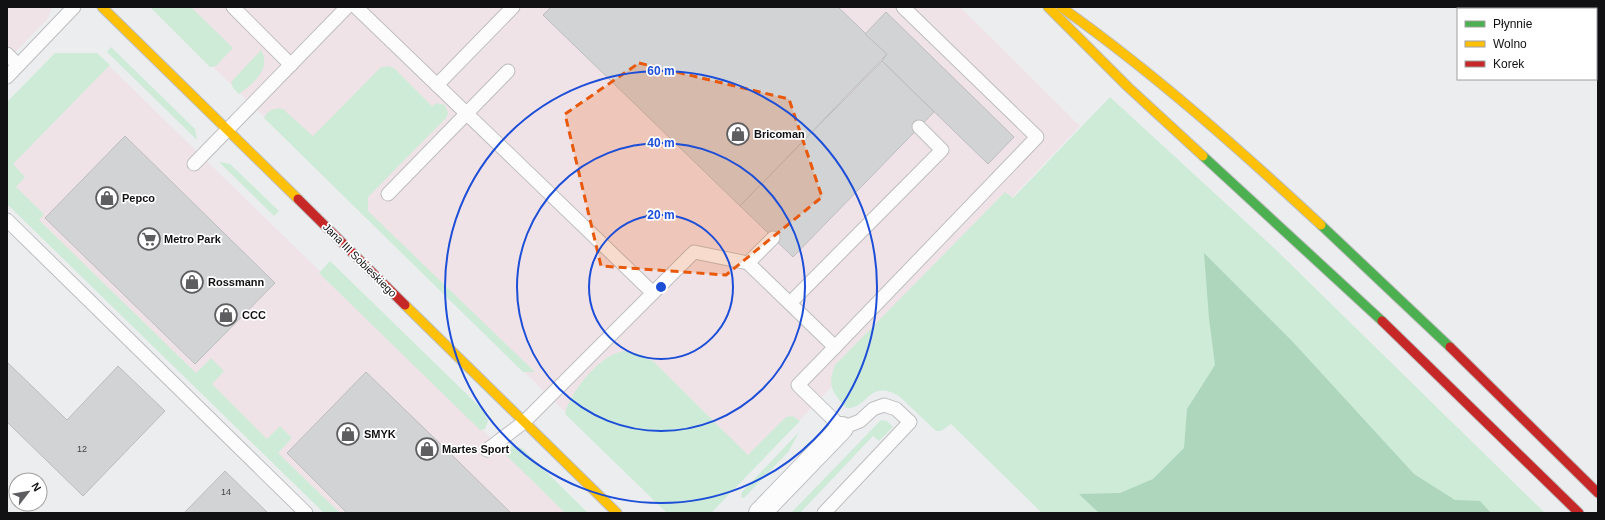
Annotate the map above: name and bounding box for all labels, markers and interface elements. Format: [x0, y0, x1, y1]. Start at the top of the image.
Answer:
legend [1457, 8, 1597, 80]
text: Płynnie [1493, 17, 1533, 31]
text: Wolno [1493, 37, 1527, 51]
text: Korek [1493, 57, 1525, 71]
text: 60 m [647, 64, 675, 78]
shop icon: Bricoman [725, 121, 751, 147]
place label: Bricoman [754, 128, 805, 140]
text: 40 m [647, 136, 675, 150]
shop icon: Pepco [94, 185, 120, 211]
place label: Pepco [122, 192, 155, 204]
text: 20 m [647, 208, 675, 222]
street label: Jana III Sobieskiego [321, 221, 399, 299]
supermarket icon: Metro Park [136, 226, 162, 252]
place label: Metro Park [164, 233, 222, 245]
shop icon: Rossmann [179, 269, 205, 295]
place label: Rossmann [208, 276, 265, 288]
centre of rings [654, 280, 668, 294]
shop icon: CCC [213, 302, 239, 328]
place label: CCC [242, 309, 266, 321]
shop icon: SMYK [335, 421, 361, 447]
place label: SMYK [364, 428, 396, 440]
shop icon: Martes Sport [414, 436, 440, 462]
place label: Martes Sport [442, 443, 510, 455]
house number: 12 [77, 444, 87, 454]
north arrow [8, 472, 48, 512]
text: N [29, 480, 44, 493]
house number: 14 [221, 487, 231, 497]

